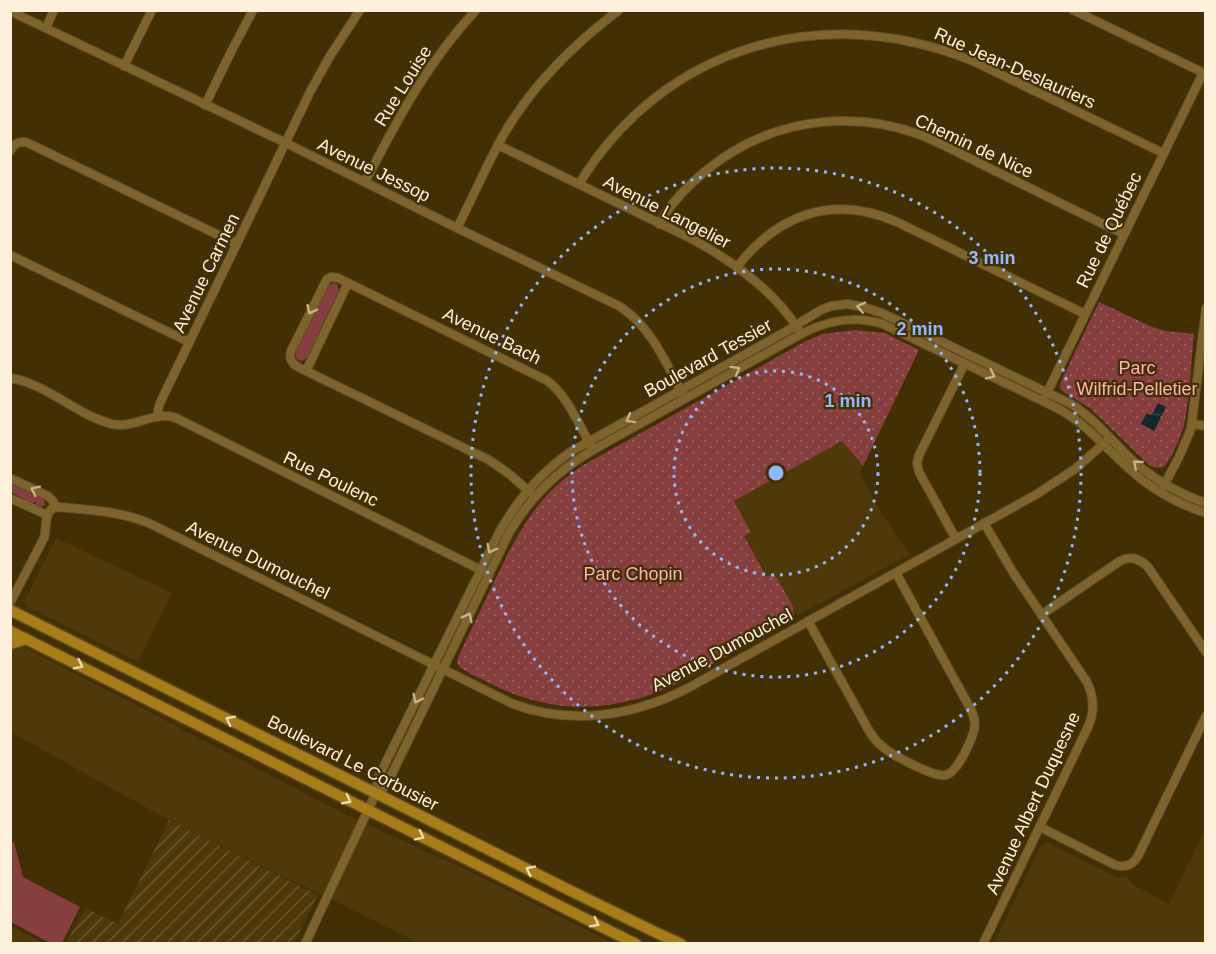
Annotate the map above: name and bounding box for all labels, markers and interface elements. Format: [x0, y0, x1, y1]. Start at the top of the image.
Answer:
street label: Rue Jean-Deslauriers [931, 23, 1099, 113]
street label: Rue Louise [370, 42, 436, 130]
street label: Chemin de Nice [912, 110, 1036, 182]
street label: Avenue Jessop [314, 134, 434, 206]
street label: Rue de Québec [1072, 169, 1146, 291]
street label: Avenue Langelier [600, 171, 734, 253]
street label: Avenue Carmen [169, 210, 243, 336]
text: 3 min [968, 248, 1016, 268]
one-way arrow [856, 301, 866, 314]
one-way arrow [306, 304, 318, 315]
street label: Avenue Bach [440, 304, 544, 368]
street label: Boulevard Tessier [641, 315, 775, 401]
text: 2 min [896, 319, 944, 339]
park label: Parc Wilfrid-Pelletier [1076, 358, 1198, 399]
one-way arrow [730, 366, 740, 377]
one-way arrow [985, 368, 996, 380]
text: 1 min [824, 391, 872, 411]
one-way arrow [625, 412, 636, 423]
street label: Rue Poulenc [280, 447, 382, 511]
one-way arrow [1133, 460, 1144, 471]
centre of rings [766, 463, 786, 483]
one-way arrow [31, 485, 42, 497]
street label: Avenue Dumouchel [183, 517, 333, 603]
one-way arrow [487, 543, 498, 554]
park label: Parc Chopin [583, 564, 683, 584]
street label: Avenue Dumouchel [648, 604, 796, 696]
one-way arrow [461, 612, 473, 623]
one-way arrow [72, 657, 83, 669]
one-way arrow [413, 693, 425, 704]
street label: Avenue Albert Duquesne [982, 709, 1084, 897]
street label: Boulevard Le Corbusier [264, 711, 442, 815]
one-way arrow [225, 716, 236, 727]
one-way arrow [341, 792, 352, 804]
one-way arrow [414, 829, 425, 840]
one-way arrow [525, 866, 536, 877]
one-way arrow [588, 916, 599, 928]

